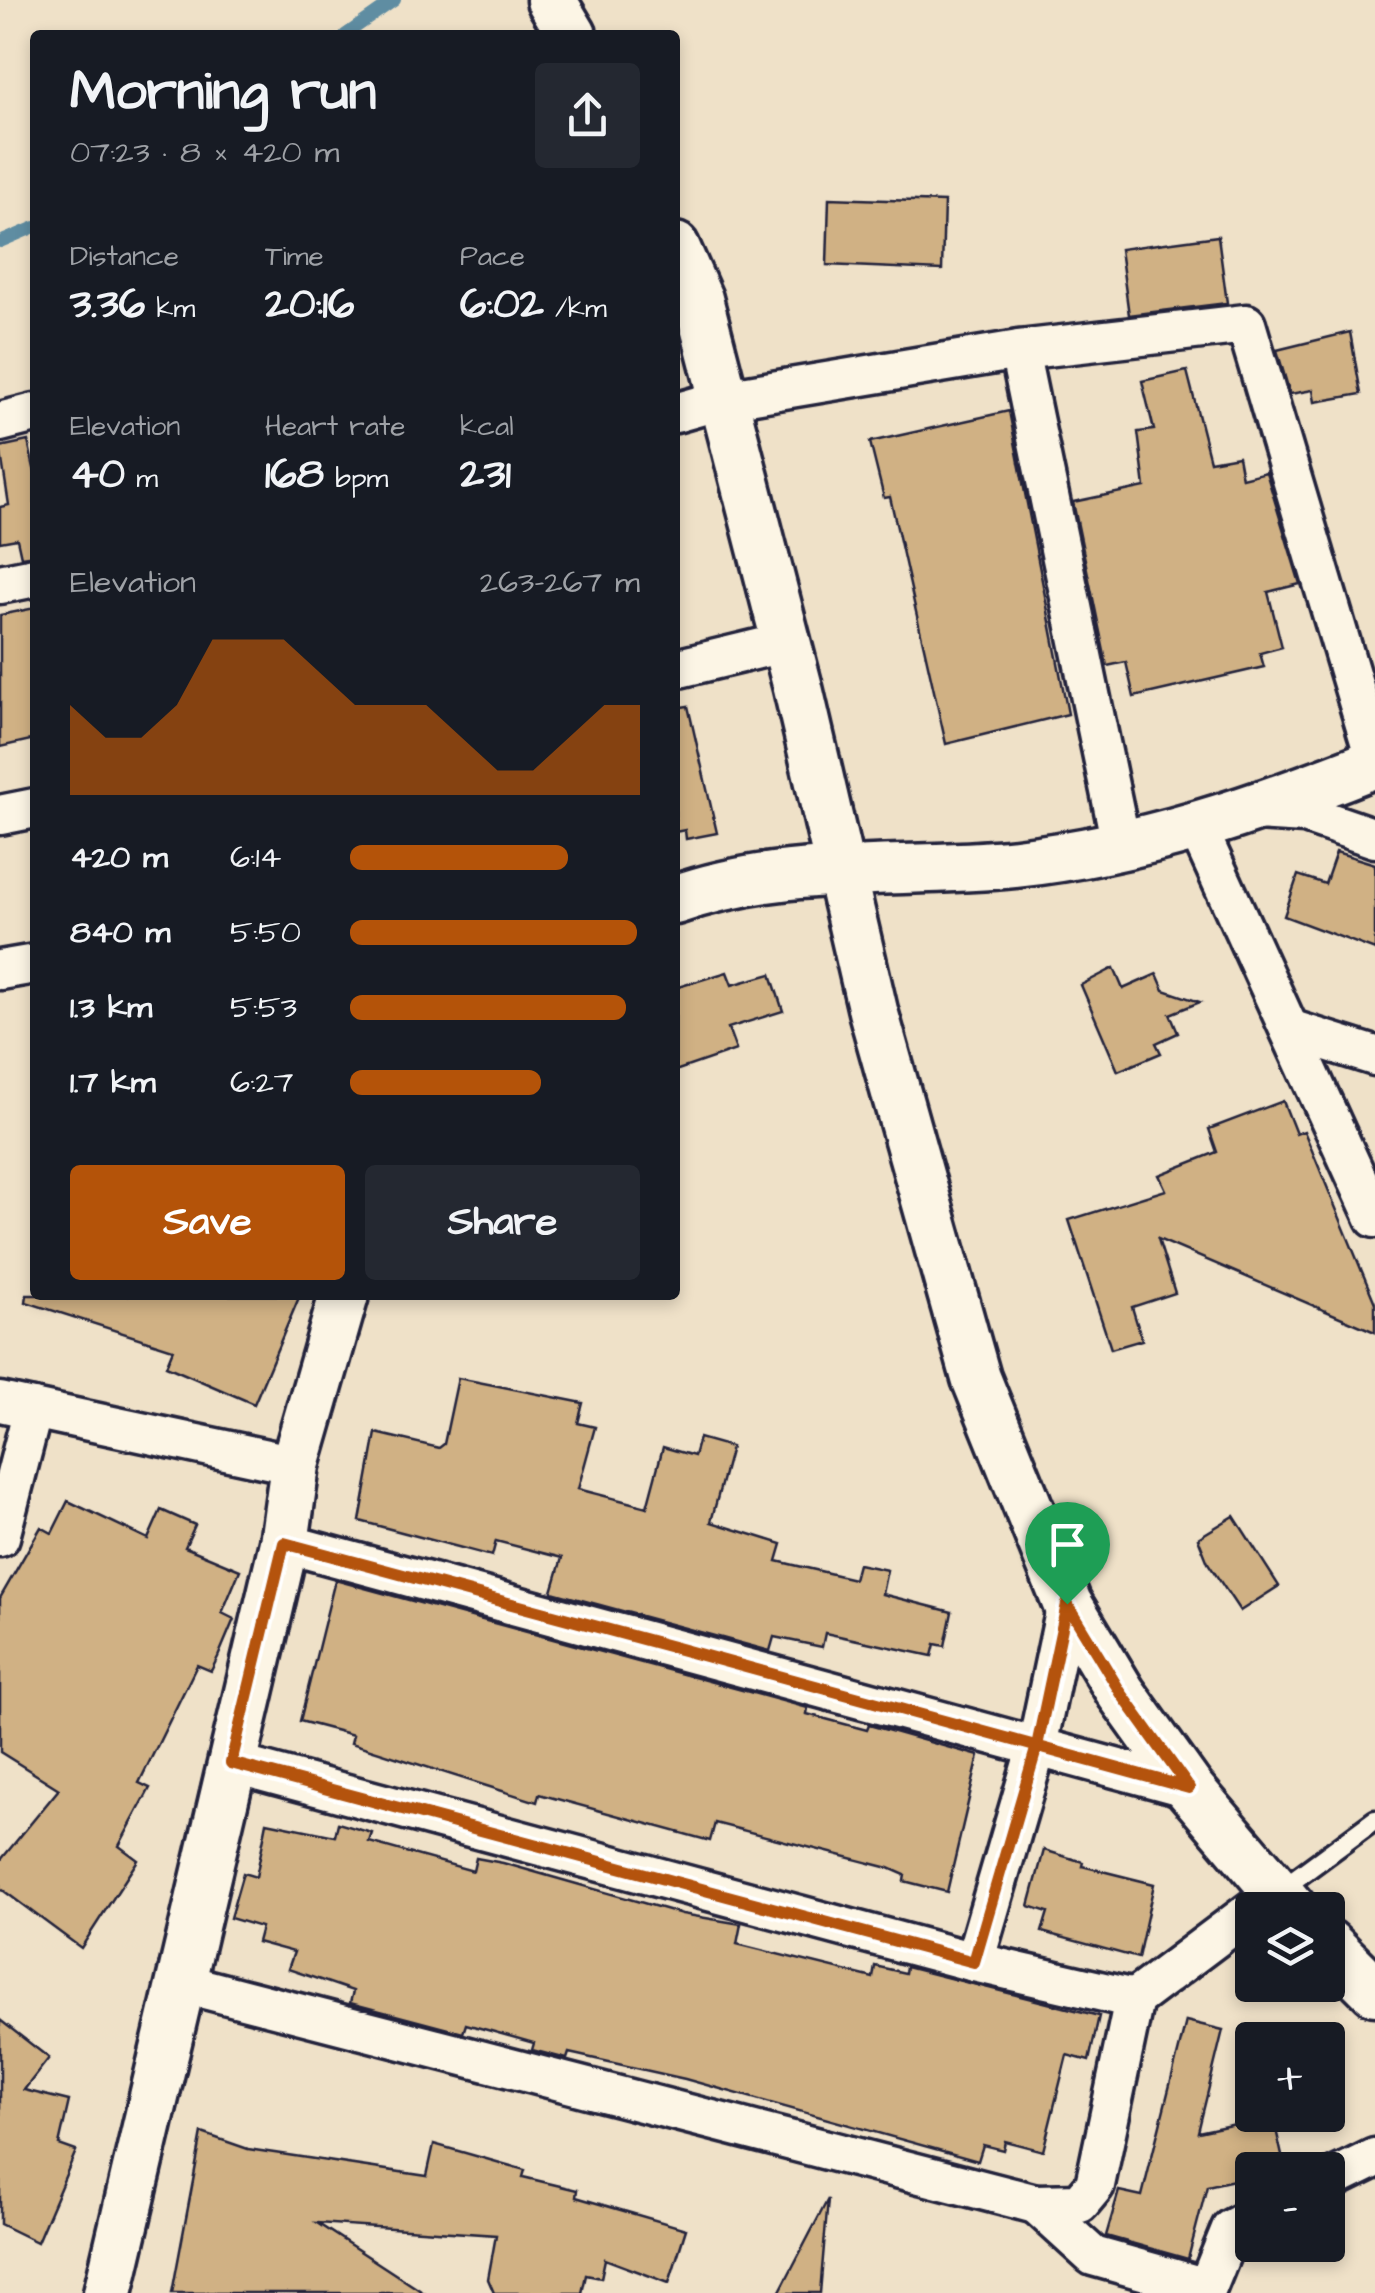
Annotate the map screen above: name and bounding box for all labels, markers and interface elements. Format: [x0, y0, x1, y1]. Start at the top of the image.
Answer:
text: Morning run [70, 54, 376, 130]
button: share [535, 63, 640, 168]
text: 07:23 · 8 × 420 m [70, 130, 339, 175]
text: Distance [70, 237, 179, 276]
text: Time [265, 237, 324, 276]
text: Pace [460, 237, 525, 276]
text: 3.36 [70, 276, 145, 334]
text: 20:16 [265, 276, 354, 334]
text: 6:02 [460, 276, 544, 334]
text: km [145, 289, 195, 328]
text: /km [544, 289, 607, 328]
text: Elevation [70, 407, 180, 446]
text: Heart rate [265, 407, 406, 446]
text: kcal [460, 407, 514, 446]
text: 40 [70, 446, 125, 504]
text: 168 [265, 446, 324, 504]
text: 231 [460, 446, 511, 504]
text: m [125, 459, 158, 498]
text: bpm [324, 459, 388, 498]
text: Elevation [70, 560, 196, 605]
text: 263–267 m [480, 560, 640, 605]
text: 420 m [70, 835, 168, 880]
text: 6:14 [230, 835, 281, 880]
text: 840 m [70, 910, 170, 955]
text: 5:50 [230, 910, 301, 955]
text: 1.3 km [70, 985, 152, 1030]
text: 5:53 [230, 985, 297, 1030]
text: 1.7 km [70, 1060, 156, 1105]
text: 6:27 [230, 1060, 293, 1105]
button: Save [70, 1165, 345, 1280]
button: Share [365, 1165, 640, 1280]
pin [1025, 1502, 1110, 1605]
icon: arrive [1040, 1517, 1095, 1572]
map controls [1235, 1892, 1345, 2262]
button: layers [1235, 1892, 1345, 2002]
button: + [1235, 2022, 1345, 2132]
button: − [1235, 2152, 1345, 2262]

